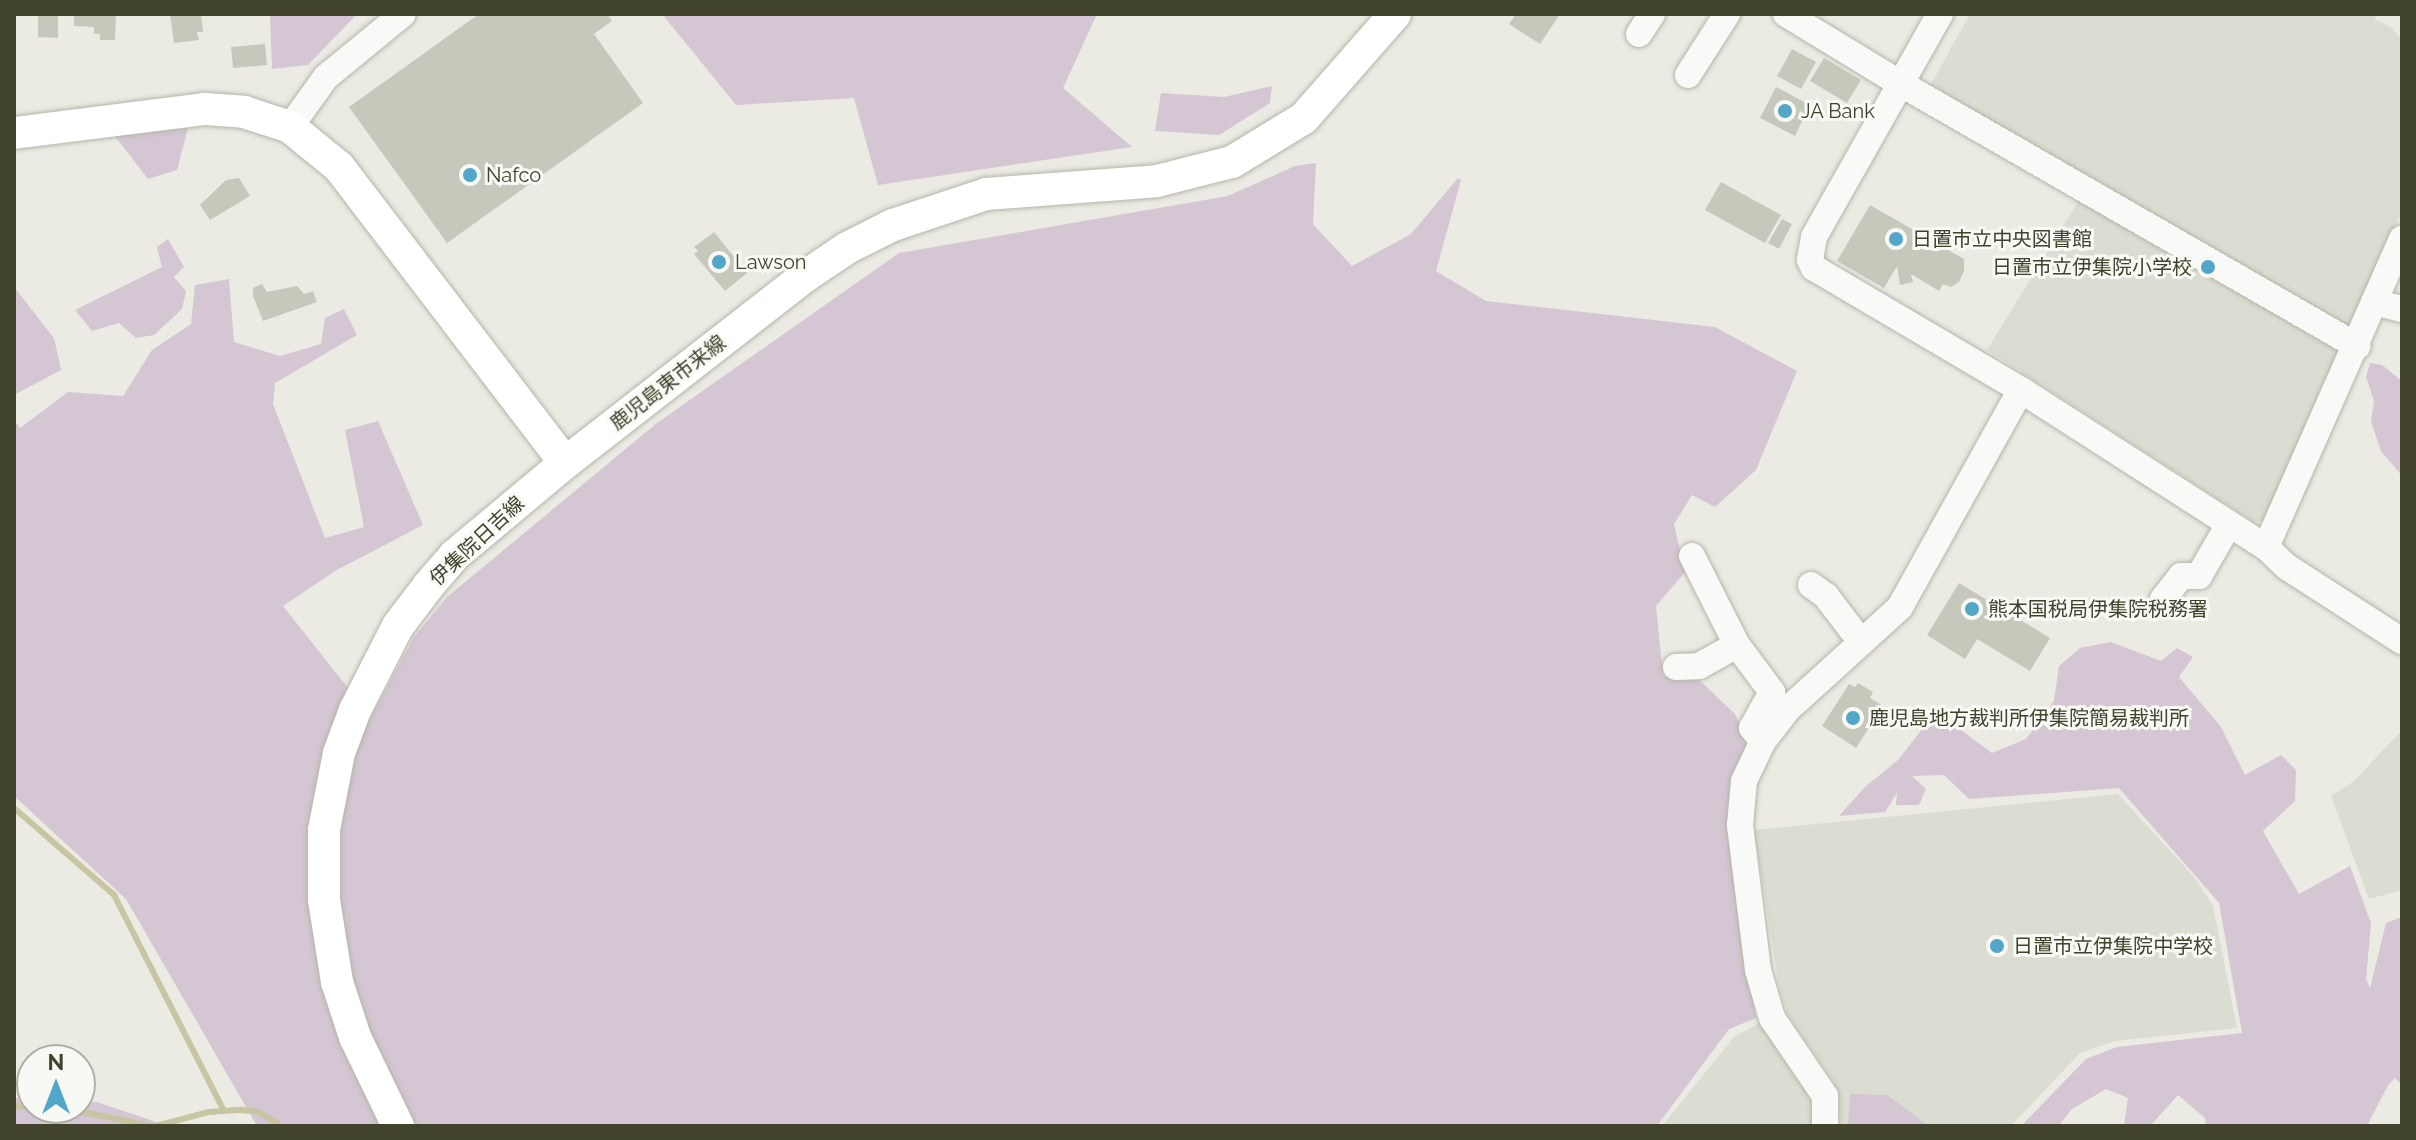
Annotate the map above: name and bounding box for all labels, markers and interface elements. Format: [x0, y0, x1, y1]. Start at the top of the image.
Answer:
place label: JA Bank [1801, 99, 1875, 123]
marker: JA Bank [1776, 102, 1794, 120]
place label: Nafco [486, 163, 541, 187]
marker: Nafco [461, 166, 479, 184]
place label: 日置市立中央図書館 [1912, 227, 2092, 251]
marker: 日置市立中央図書館 [1887, 230, 1905, 248]
place label: Lawson [735, 250, 806, 274]
marker: Lawson [710, 253, 728, 271]
place label: 日置市立伊集院小学校 [1992, 255, 2192, 279]
marker: 日置市立伊集院小学校 [2199, 258, 2217, 276]
street label: 鹿児島東市来線 [605, 330, 731, 436]
street label: 伊集院日吉線 [425, 491, 529, 591]
place label: 熊本国税局伊集院税務署 [1988, 597, 2208, 621]
marker: 熊本国税局伊集院税務署 [1963, 600, 1981, 618]
place label: 鹿児島地方裁判所伊集院簡易裁判所 [1869, 706, 2189, 730]
marker: 鹿児島地方裁判所伊集院簡易裁判所 [1844, 709, 1862, 727]
place label: 日置市立伊集院中学校 [2013, 934, 2213, 958]
marker: 日置市立伊集院中学校 [1988, 937, 2006, 955]
north arrow [16, 1044, 96, 1124]
text: N [48, 1049, 64, 1075]

